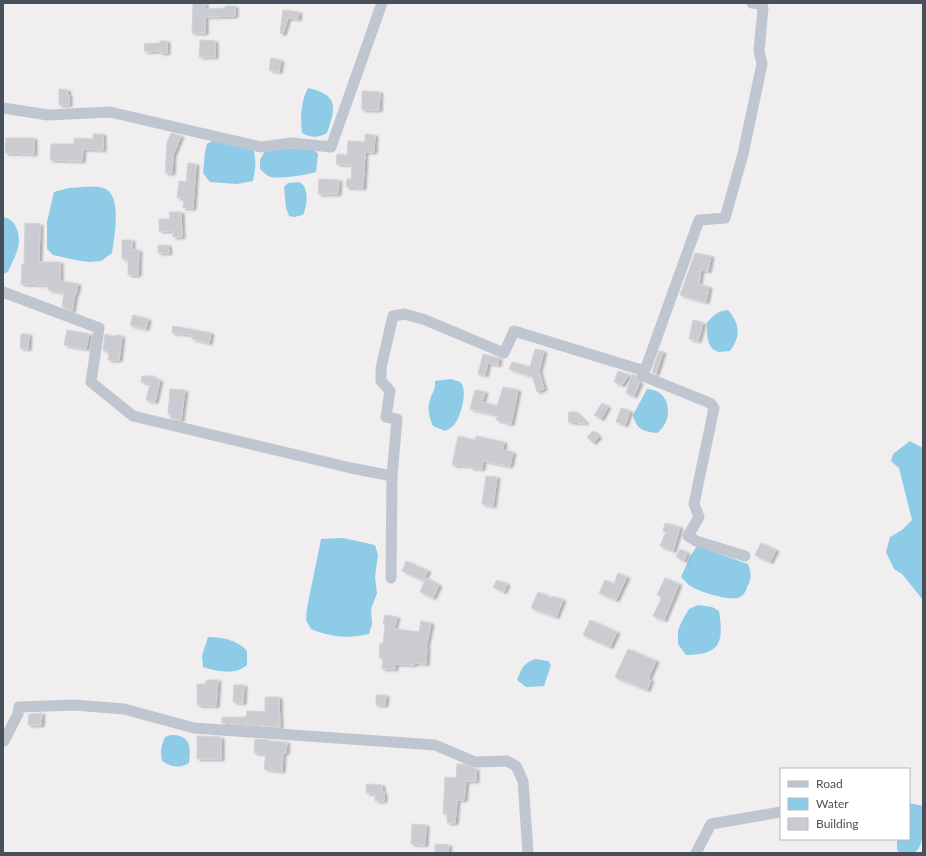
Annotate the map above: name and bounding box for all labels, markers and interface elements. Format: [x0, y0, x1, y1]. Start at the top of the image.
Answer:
legend [780, 768, 910, 840]
text: Road [816, 776, 843, 791]
text: Water [816, 796, 849, 811]
text: Building [816, 816, 859, 831]

